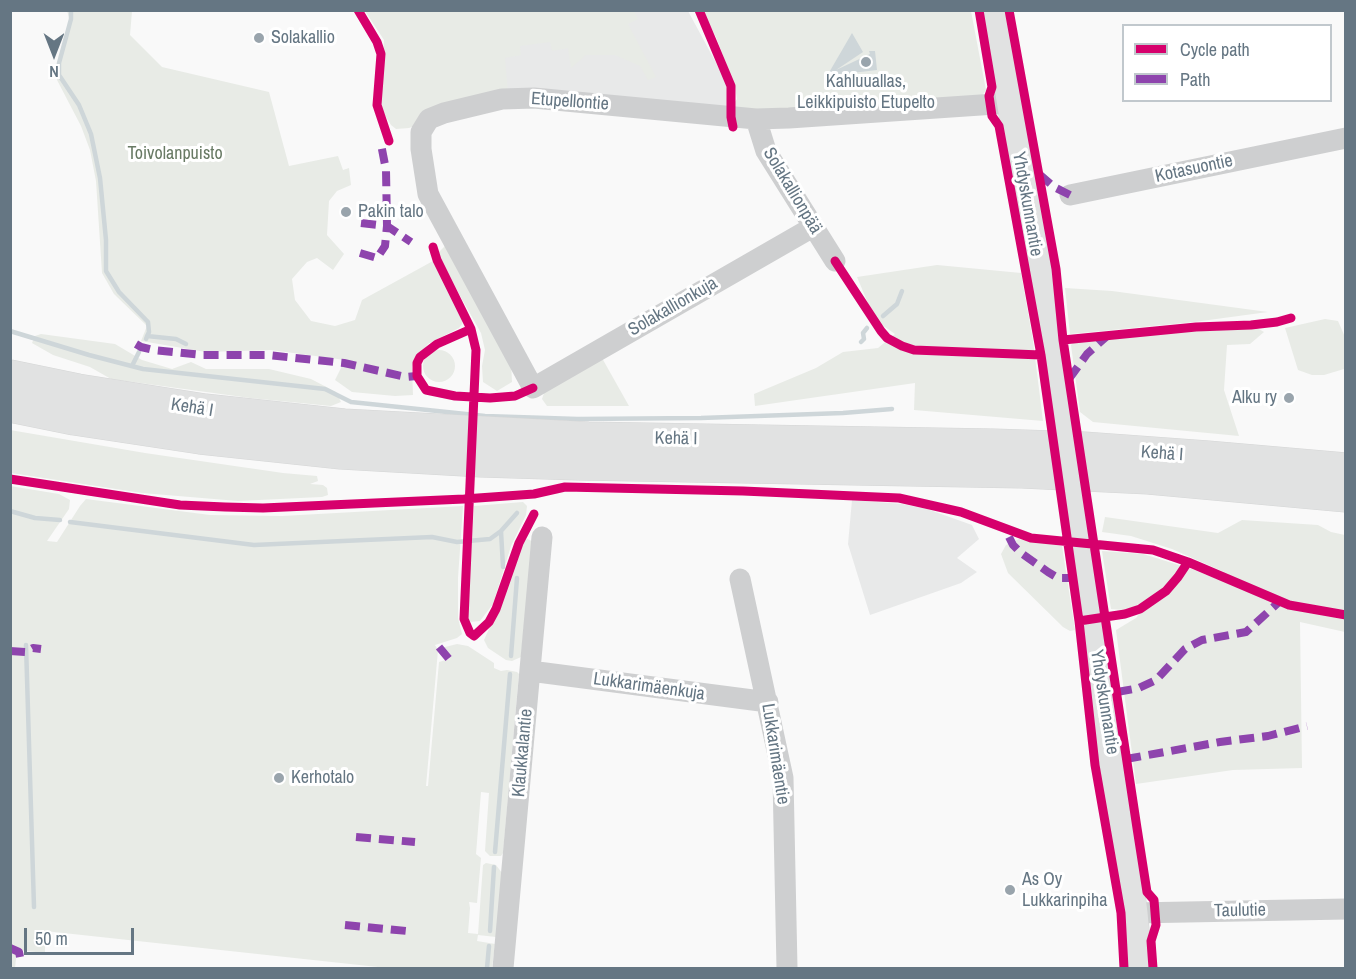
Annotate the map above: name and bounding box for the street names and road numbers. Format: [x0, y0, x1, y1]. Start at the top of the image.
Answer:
street label: Etupellontie [530, 89, 610, 115]
street label: Solakallionpää [758, 144, 826, 238]
street label: Yhdyskunnantie [1007, 150, 1047, 258]
street label: Kotasuontie [1153, 150, 1235, 188]
street label: Solakallionkuja [625, 273, 721, 341]
street label: Kehä I [169, 394, 215, 422]
street label: Kehä I [654, 428, 698, 450]
street label: Kehä I [1140, 442, 1184, 466]
street label: Yhdyskunnantie [1085, 648, 1123, 756]
street label: Lukkarimäenkuja [592, 668, 706, 706]
street label: Lukkarimäentie [756, 702, 794, 806]
street label: Klaukkalantie [508, 708, 538, 798]
street label: Taulutie [1214, 900, 1266, 922]

